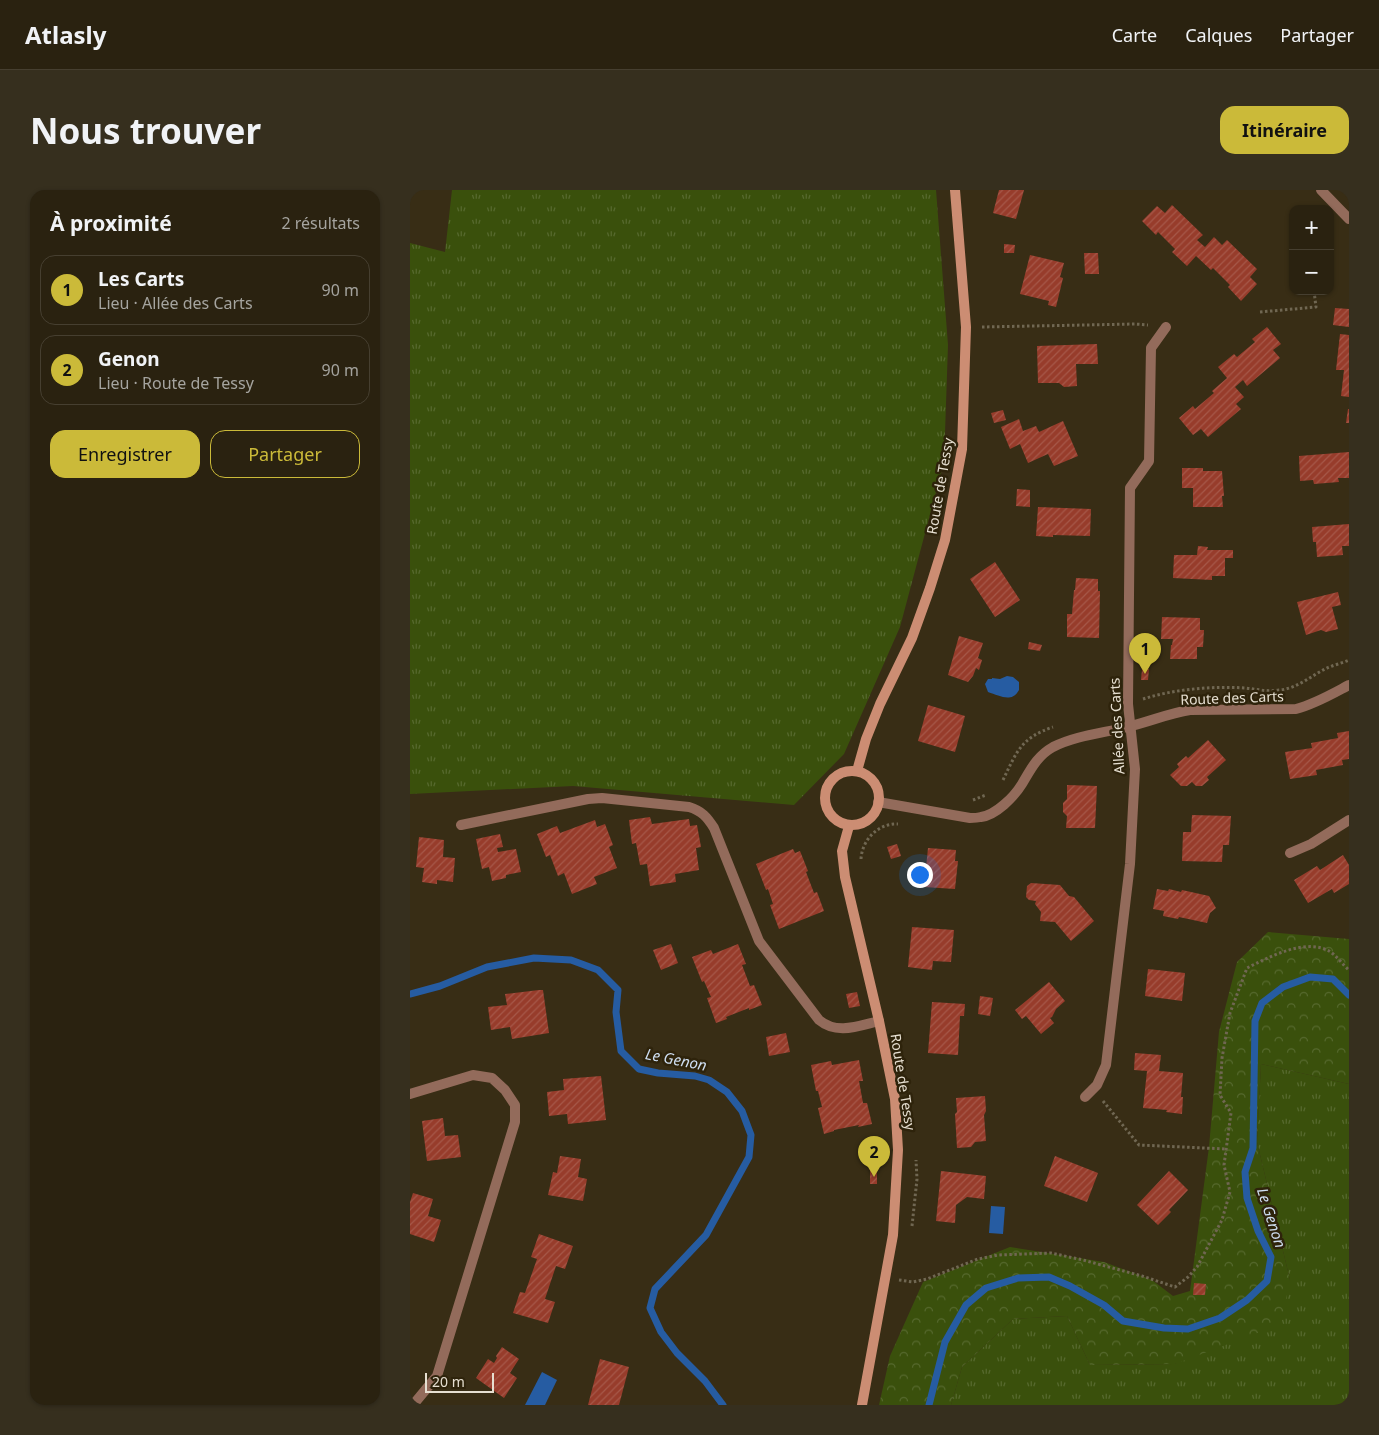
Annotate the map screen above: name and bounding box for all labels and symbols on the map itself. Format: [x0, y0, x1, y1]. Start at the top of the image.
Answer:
street label: Route de Tessy [922, 435, 958, 536]
pin: 1 [1129, 633, 1161, 674]
street label: Allée des Carts [1104, 677, 1129, 775]
street label: Route des Carts [1180, 686, 1284, 709]
your location [907, 862, 933, 888]
street label: Route de Tessy [886, 1032, 921, 1133]
water label: Le Genon [644, 1043, 709, 1075]
pin: 2 [858, 1136, 890, 1177]
water label: Le Genon [1253, 1185, 1291, 1250]
scale bar [425, 1370, 494, 1393]

